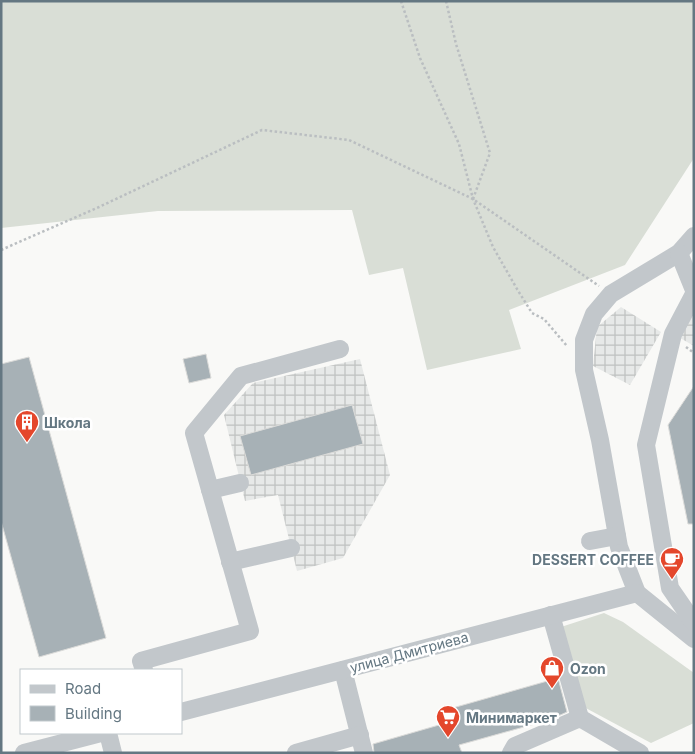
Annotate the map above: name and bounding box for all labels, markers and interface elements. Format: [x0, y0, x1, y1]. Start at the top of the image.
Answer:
building icon: Школа [14, 409, 40, 443]
place label: Школа [44, 414, 91, 431]
cafe icon: DESSERT COFFEE [659, 546, 685, 580]
place label: DESSERT COFFEE [532, 551, 654, 568]
street label: улица Дмитриева [348, 628, 470, 676]
shop icon: Ozon [539, 655, 565, 689]
place label: Ozon [570, 660, 606, 677]
legend [20, 669, 182, 734]
text: Road [65, 679, 101, 698]
text: Building [65, 704, 122, 723]
supermarket icon: Минимаркет [435, 704, 461, 738]
place label: Минимаркет [466, 709, 557, 726]

